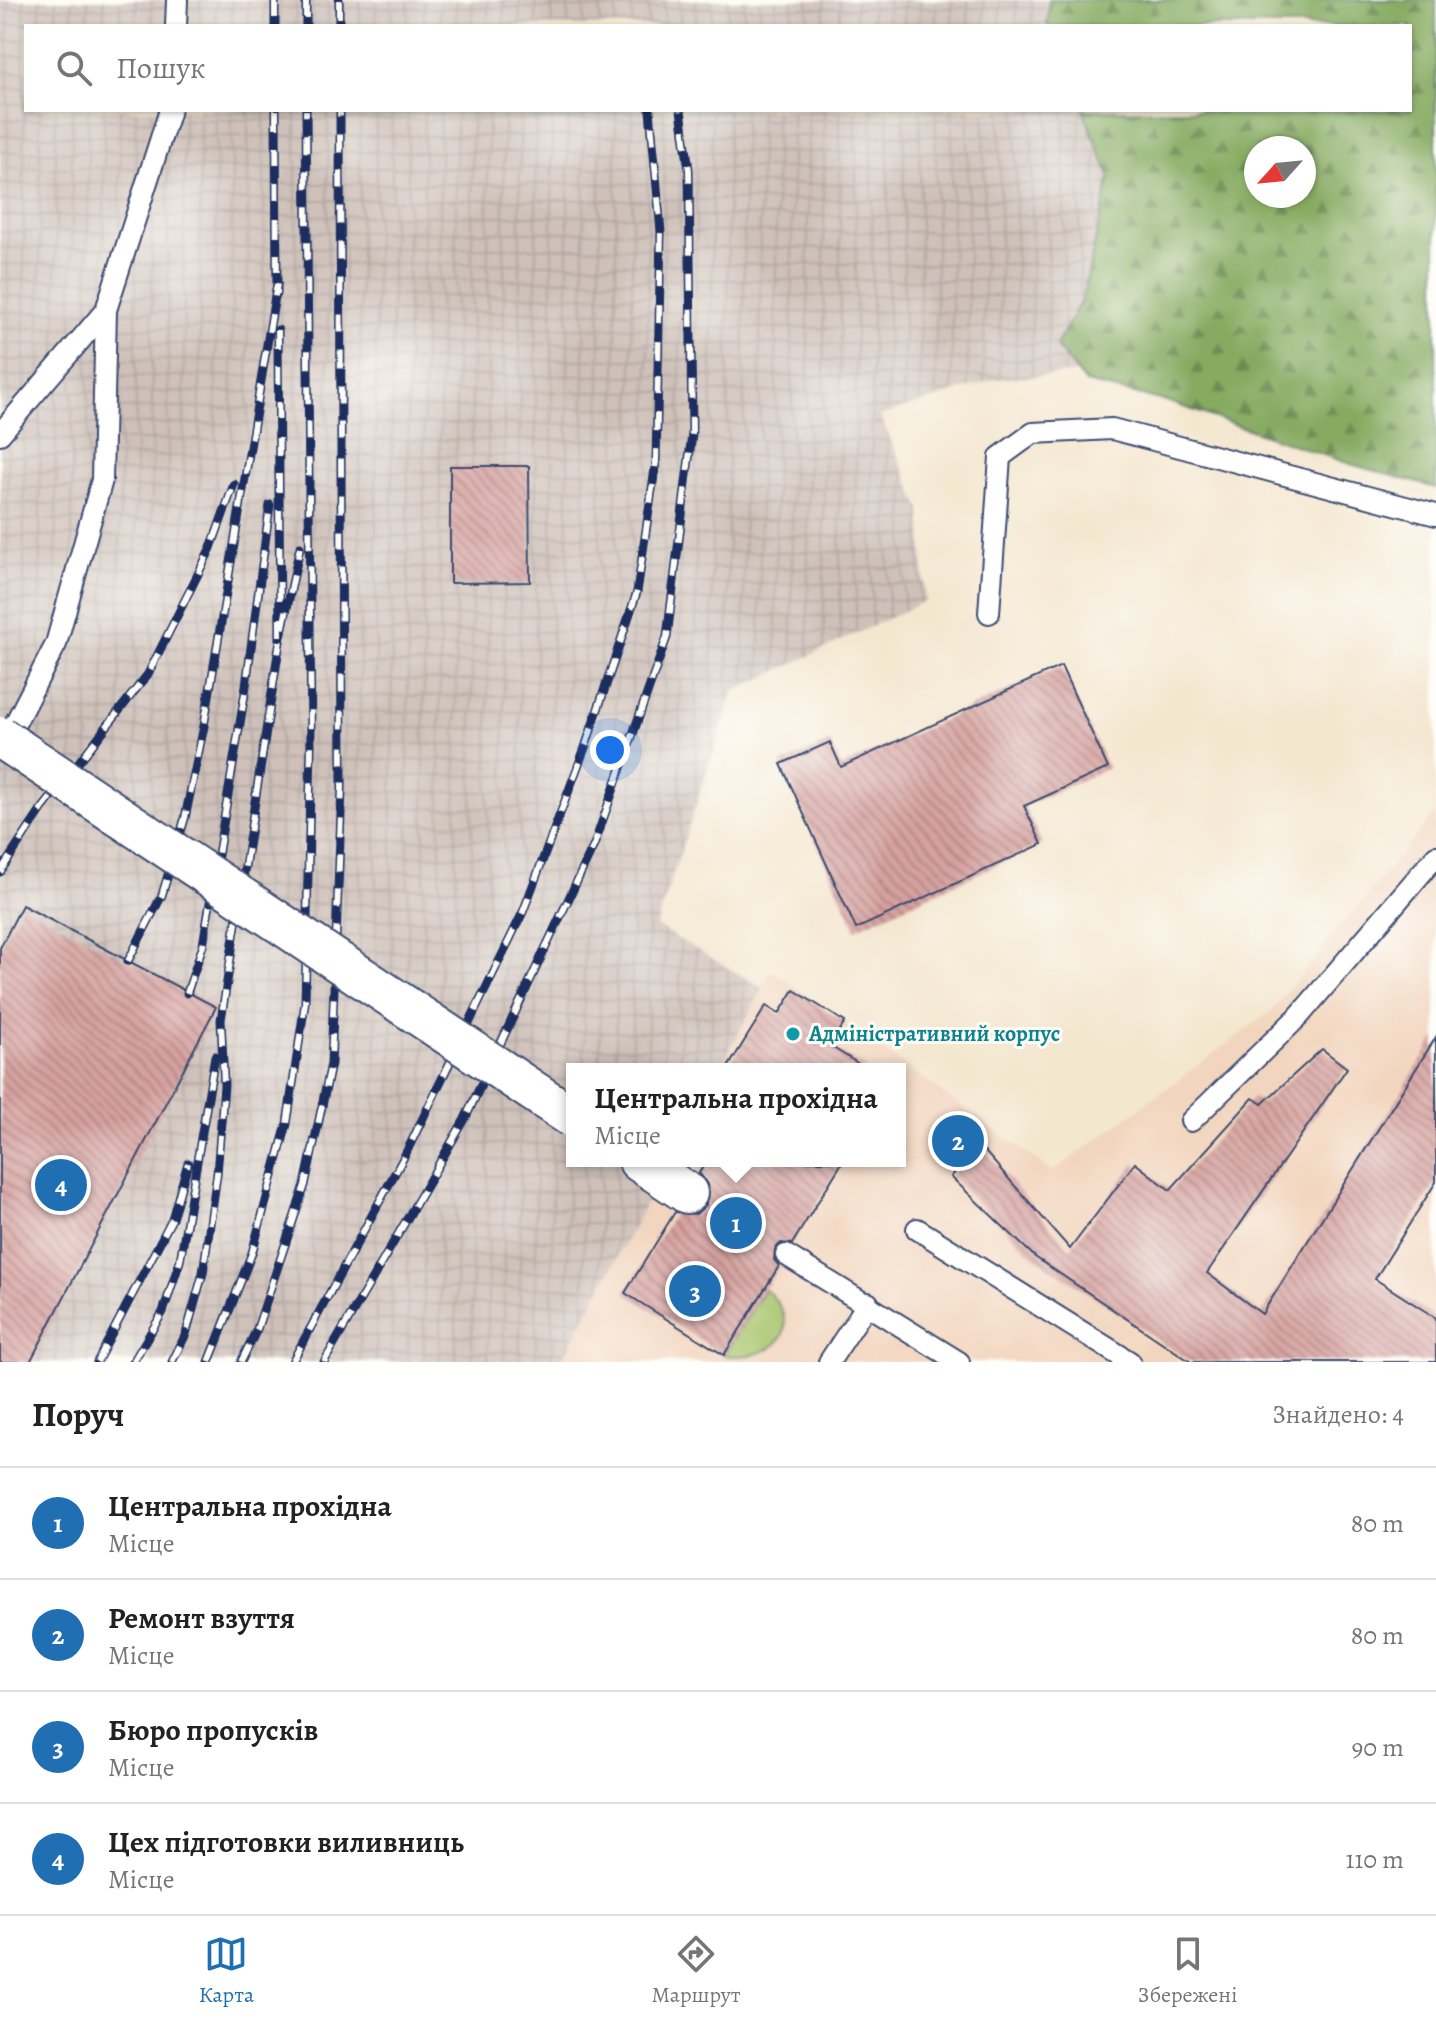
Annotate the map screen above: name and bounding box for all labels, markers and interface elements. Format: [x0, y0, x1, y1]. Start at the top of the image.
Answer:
search box [24, 24, 1412, 112]
icon: search [52, 46, 96, 90]
text: Пошук [116, 48, 206, 88]
north arrow [1244, 136, 1316, 208]
your location [590, 730, 630, 770]
place label: Адміністративний корпус [808, 1019, 1060, 1049]
marker: Адміністративний корпус [784, 1025, 802, 1043]
popup [566, 1063, 906, 1167]
text: Центральна прохідна [594, 1078, 878, 1118]
pin: 2 [932, 1111, 984, 1171]
text: Місце [594, 1118, 661, 1153]
pin: 4 [35, 1155, 87, 1215]
pin: 1 [710, 1193, 762, 1253]
pin: 3 [669, 1261, 721, 1321]
text: Поруч [32, 1391, 124, 1438]
text: Знайдено: 4 [1272, 1397, 1404, 1432]
text: Центральна прохідна [108, 1486, 392, 1526]
text: 1 [53, 1506, 63, 1541]
text: 80 m [1351, 1506, 1404, 1541]
text: Місце [108, 1526, 175, 1561]
text: Ремонт взуття [108, 1598, 295, 1638]
text: 2 [52, 1618, 64, 1653]
text: 80 m [1351, 1618, 1404, 1653]
text: Місце [108, 1638, 175, 1673]
text: Бюро пропусків [108, 1710, 318, 1750]
text: 3 [52, 1730, 64, 1765]
text: 90 m [1352, 1730, 1404, 1765]
text: Місце [108, 1750, 175, 1785]
text: Цех підготовки виливниць [108, 1822, 464, 1862]
text: 4 [52, 1842, 64, 1877]
text: 110 m [1346, 1842, 1404, 1877]
text: Місце [108, 1862, 175, 1897]
tab: Карта [199, 1932, 254, 2010]
tab: Маршрут [651, 1932, 741, 2010]
tab: Збережені [1138, 1932, 1237, 2010]

